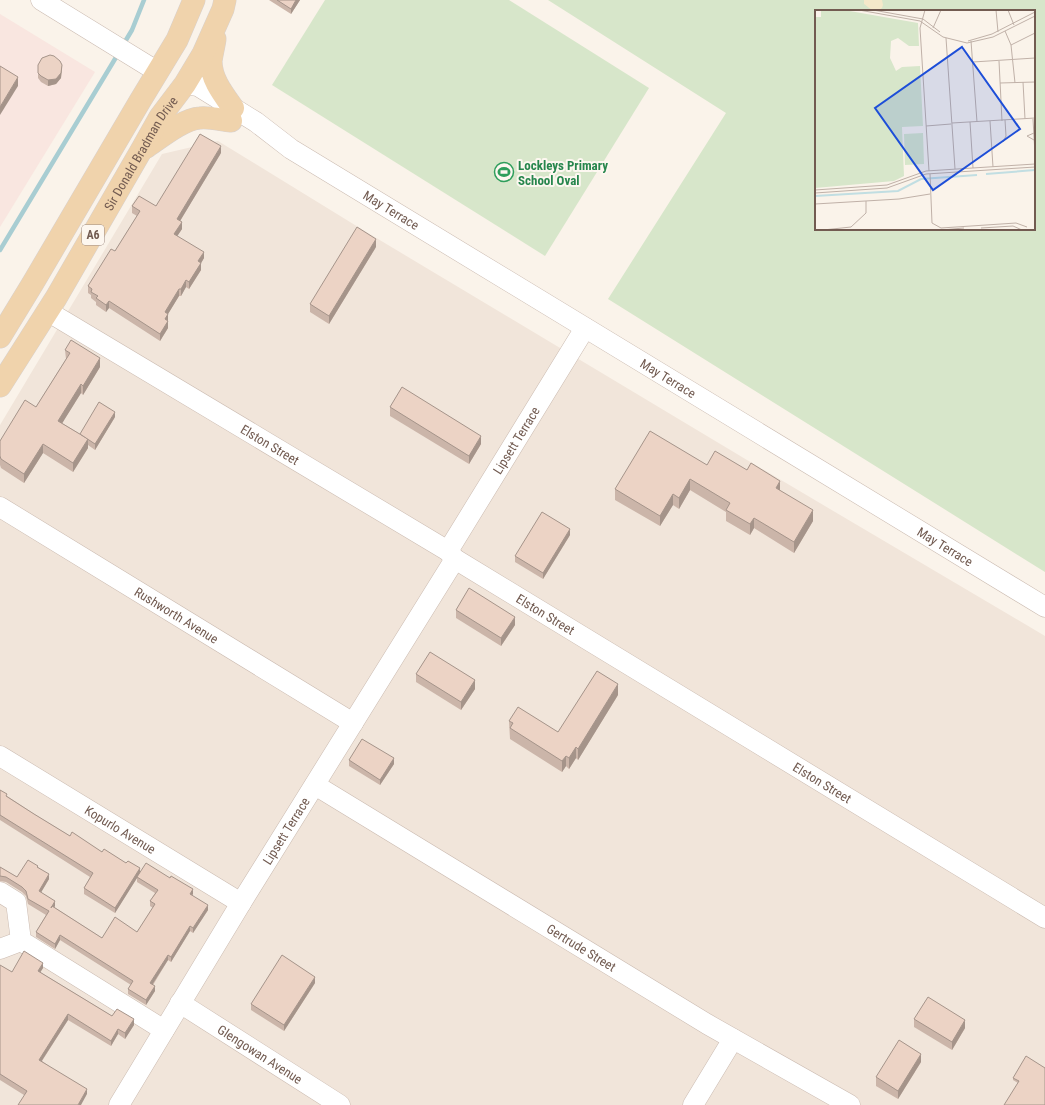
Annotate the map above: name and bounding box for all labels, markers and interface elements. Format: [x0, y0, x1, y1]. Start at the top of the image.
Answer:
inset map [815, 10, 1035, 230]
street label: Sir Donald Bradman Drive [101, 93, 181, 213]
place label: Lockleys Primary School Oval [518, 158, 608, 188]
sports icon: Lockleys Primary School Oval [493, 161, 515, 183]
street label: May Terrace [361, 187, 422, 233]
road number: A6 [82, 225, 104, 245]
street label: May Terrace [638, 356, 699, 401]
street label: Lipsett Terrace [490, 404, 542, 477]
street label: Elston Street [238, 421, 302, 468]
street label: May Terrace [915, 524, 976, 569]
street label: Rushworth Avenue [132, 584, 221, 646]
street label: Elston Street [514, 591, 578, 638]
street label: Elston Street [791, 759, 854, 806]
street label: Lipsett Terrace [259, 794, 312, 867]
street label: Kopurlo Avenue [82, 802, 158, 857]
street label: Gertrude Street [544, 921, 619, 974]
street label: Glengowan Avenue [215, 1022, 305, 1087]

